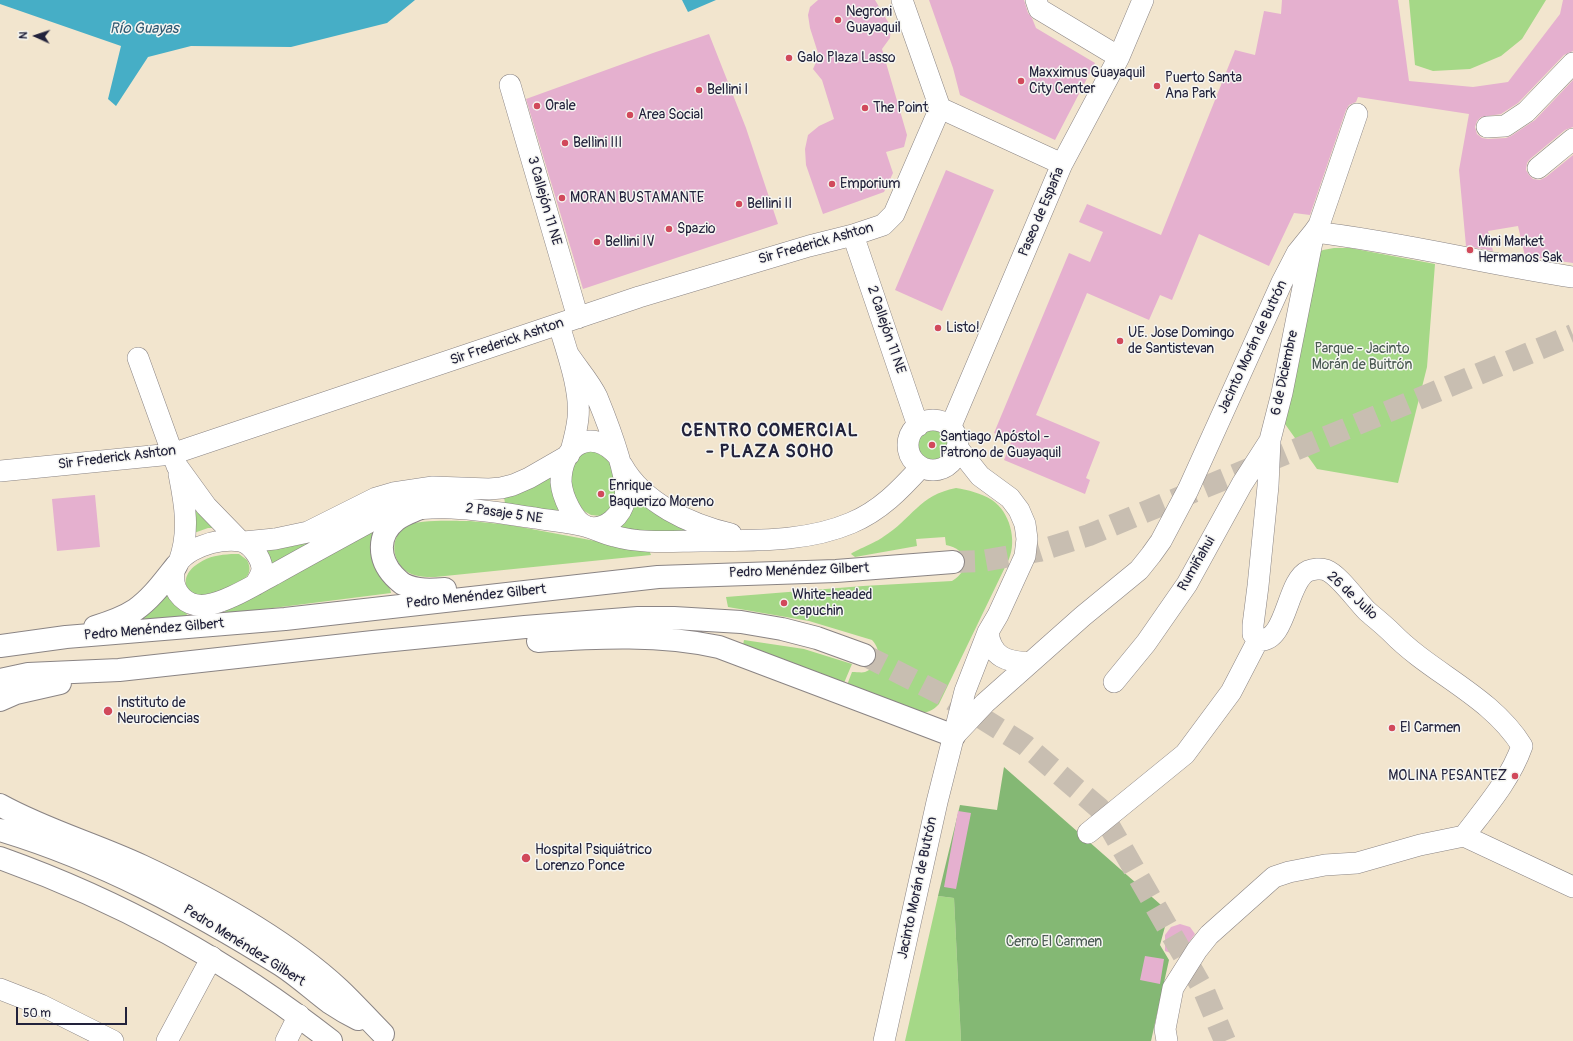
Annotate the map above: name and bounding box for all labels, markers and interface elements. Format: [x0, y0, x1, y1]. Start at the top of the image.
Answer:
place label: Negroni Guayaquil [846, 4, 901, 36]
marker: Negroni Guayaquil [833, 15, 843, 25]
north arrow [16, 16, 56, 56]
water label: Río Guayas [110, 20, 178, 38]
text: N [17, 31, 30, 39]
place label: Galo Plaza Lasso [797, 50, 896, 66]
marker: Galo Plaza Lasso [784, 53, 794, 63]
place label: Maxximus Guayaquil City Center [1029, 65, 1145, 98]
place label: Puerto Santa Ana Park [1165, 70, 1242, 102]
marker: Maxximus Guayaquil City Center [1016, 76, 1026, 86]
marker: Puerto Santa Ana Park [1152, 81, 1162, 91]
place label: Bellini I [707, 82, 748, 98]
marker: Bellini I [694, 85, 704, 95]
place label: Orale [545, 98, 576, 114]
place label: The Point [873, 100, 928, 116]
marker: Orale [532, 101, 542, 111]
marker: The Point [860, 103, 870, 113]
place label: Area Social [638, 107, 703, 123]
marker: Area Social [625, 110, 635, 120]
place label: Bellini III [573, 135, 622, 151]
marker: Bellini III [560, 138, 570, 148]
street label: 3 Callejón 11 NE [523, 154, 565, 248]
street label: Paseo de España [1016, 165, 1068, 259]
place label: Emporium [840, 176, 900, 192]
marker: Emporium [827, 179, 837, 189]
place label: MORAN BUSTAMANTE [570, 190, 704, 206]
marker: MORAN BUSTAMANTE [557, 193, 567, 203]
place label: Bellini II [747, 196, 792, 212]
marker: Bellini II [734, 199, 744, 209]
street label: Sir Frederick Ashton [757, 220, 875, 268]
place label: Spazio [677, 221, 716, 237]
marker: Spazio [664, 224, 674, 234]
place label: Bellini IV [605, 234, 655, 250]
place label: Mini Market Hermanos Sak [1478, 234, 1562, 266]
marker: Bellini IV [592, 237, 602, 247]
marker: Mini Market Hermanos Sak [1465, 245, 1475, 255]
street label: Jacinto Morán de Butrón [1215, 278, 1291, 416]
street label: 2 Callejón 11 NE [863, 284, 909, 376]
street label: Sir Frederick Ashton [448, 315, 566, 369]
place label: Listo! [946, 320, 980, 336]
marker: Listo! [933, 323, 943, 333]
place label: UE. Jose Domingo de Santistevan [1128, 325, 1234, 358]
street label: 6 de Diciembre [1268, 329, 1302, 417]
marker: UE. Jose Domingo de Santistevan [1115, 336, 1125, 346]
park label: Parque - Jacinto Morán de Buitrón [1312, 341, 1412, 374]
district label: CENTRO COMERCIAL - PLAZA SOHO [681, 420, 859, 462]
place label: Santiago Apóstol - Patrono de Guayaquil [940, 429, 1061, 462]
marker: Santiago Apóstol - Patrono de Guayaquil [927, 440, 937, 450]
street label: Sir Frederick Ashton [57, 442, 177, 474]
place label: Enrique Baquerizo Moreno [609, 478, 714, 510]
marker: Enrique Baquerizo Moreno [596, 489, 606, 499]
street label: 2 Pasaje 5 NE [464, 500, 544, 528]
street label: Rumiñahui [1175, 534, 1219, 594]
street label: Pedro Menéndez Gilbert [728, 560, 870, 582]
street label: 26 de Julio [1323, 568, 1381, 624]
street label: Pedro Menéndez Gilbert [405, 581, 547, 613]
place label: White-headed capuchin [792, 587, 872, 620]
marker: White-headed capuchin [779, 598, 789, 608]
street label: Pedro Menéndez Gilbert [83, 616, 225, 644]
place label: Instituto de Neurociencias [117, 695, 199, 728]
marker: Instituto de Neurociencias [102, 705, 114, 717]
place label: El Carmen [1400, 720, 1461, 736]
marker: El Carmen [1387, 723, 1397, 733]
place label: MOLINA PESANTEZ [1388, 768, 1507, 784]
marker: MOLINA PESANTEZ [1510, 771, 1520, 781]
street label: Jacinto Morán de Butrón [895, 815, 941, 961]
place label: Hospital Psiquiátrico Lorenzo Ponce [535, 842, 652, 874]
marker: Hospital Psiquiátrico Lorenzo Ponce [520, 852, 532, 864]
street label: Pedro Menéndez Gilbert [180, 902, 308, 990]
park label: Cerro El Carmen [1006, 934, 1102, 950]
scale bar [18, 999, 129, 1025]
text: 50 m [23, 1006, 51, 1021]

